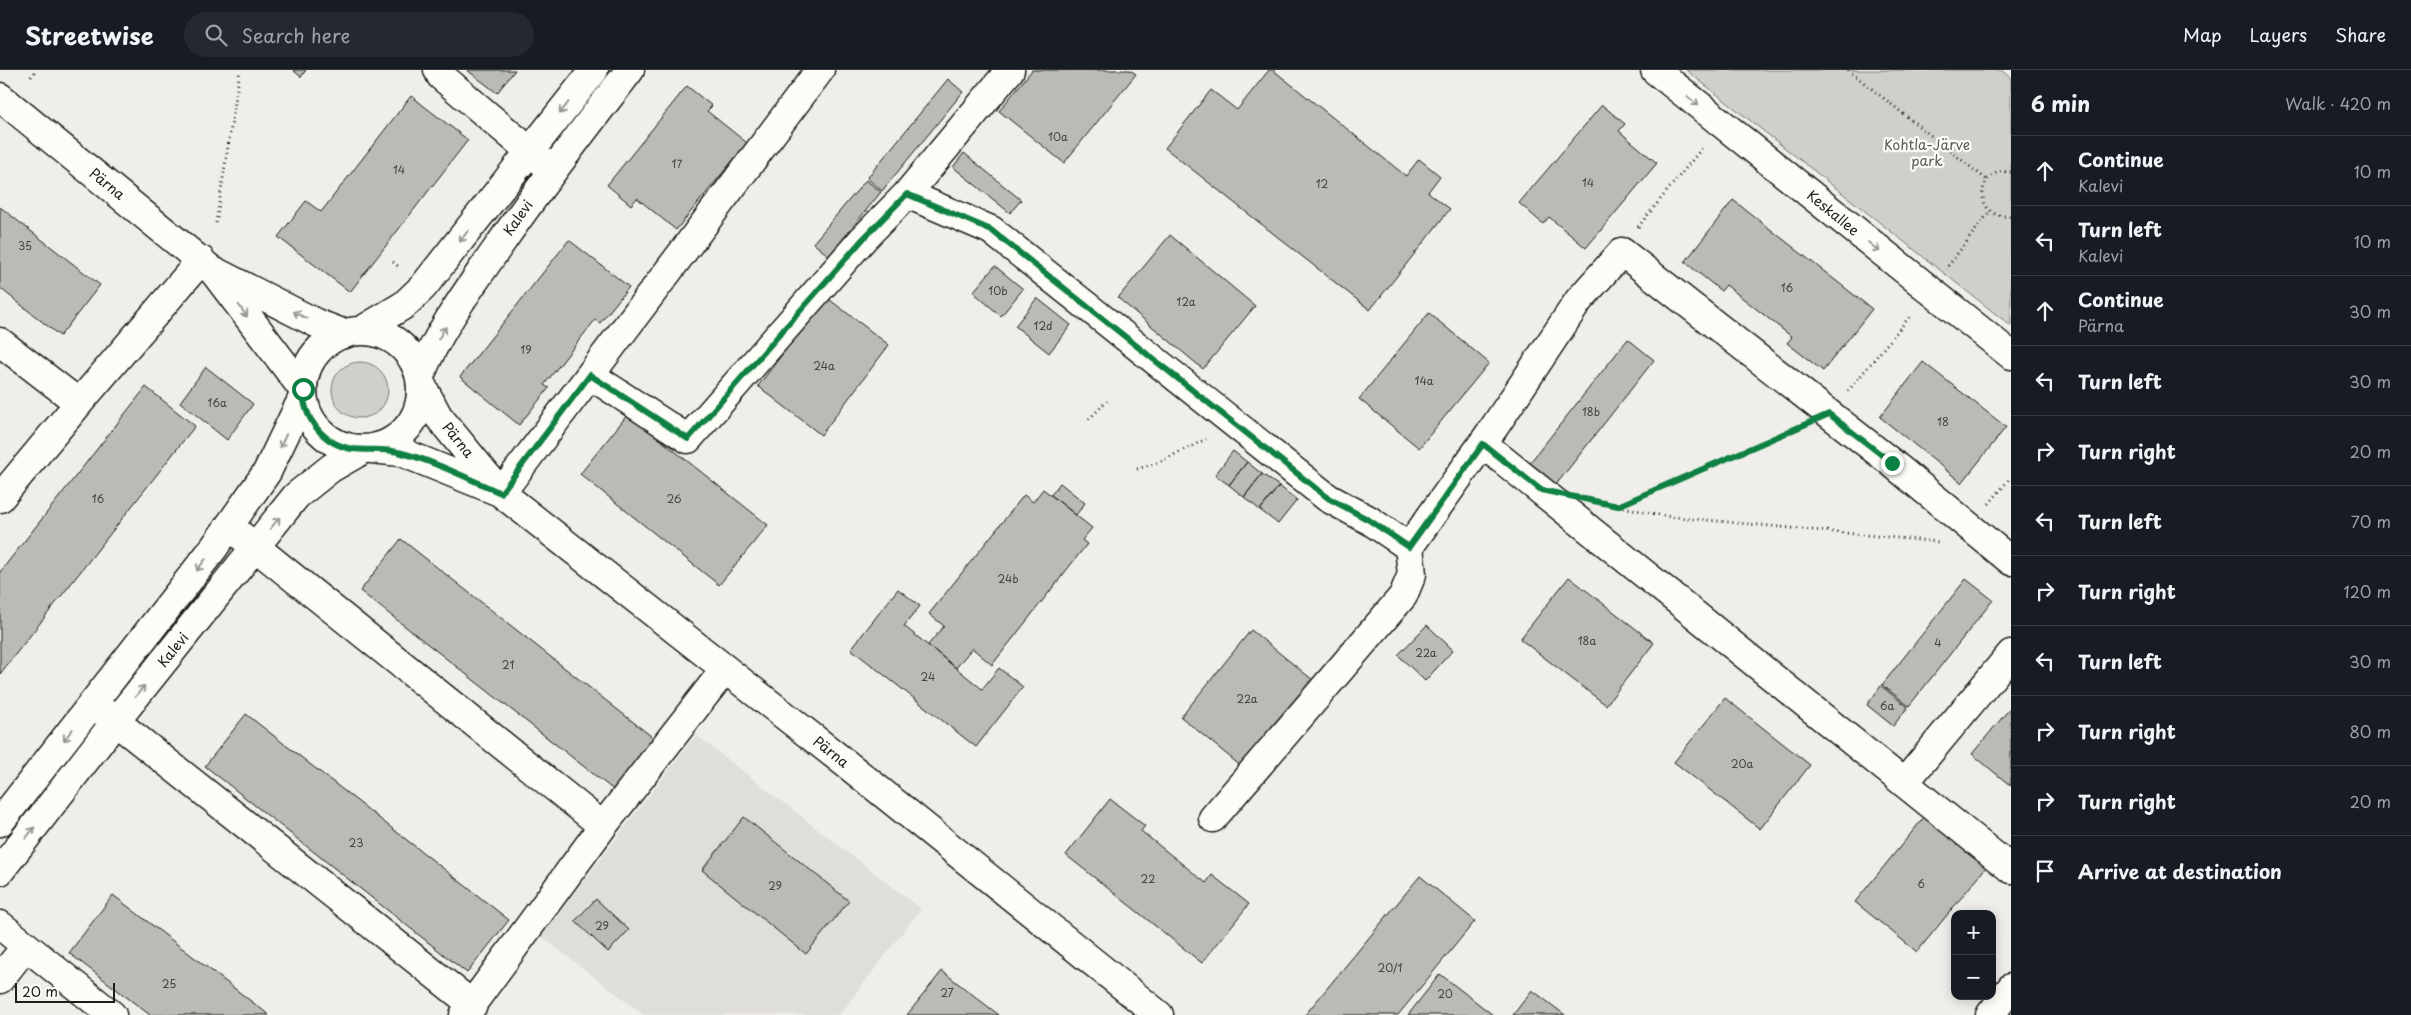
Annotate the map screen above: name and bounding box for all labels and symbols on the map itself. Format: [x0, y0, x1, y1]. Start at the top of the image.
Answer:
one-way arrow [1686, 95, 1699, 106]
one-way arrow [558, 101, 569, 114]
house number: 10a [1048, 128, 1068, 145]
park label: Kohtla-Järve park [1884, 134, 1970, 171]
house number: 17 [672, 155, 683, 172]
house number: 14 [393, 161, 405, 178]
street label: Pärna [85, 163, 130, 205]
house number: 14 [1582, 174, 1594, 191]
house number: 12 [1316, 175, 1329, 192]
street label: Keskallee [1803, 185, 1864, 241]
street label: Kalevi [498, 195, 538, 240]
one-way arrow [458, 229, 469, 242]
house number: 35 [18, 237, 32, 254]
one-way arrow [1867, 241, 1880, 252]
house number: 16 [1781, 279, 1794, 296]
house number: 10b [988, 282, 1008, 299]
house number: 12a [1176, 293, 1196, 310]
one-way arrow [238, 304, 248, 318]
one-way arrow [294, 309, 308, 319]
house number: 12d [1033, 317, 1053, 334]
one-way arrow [437, 326, 448, 340]
house number: 19 [520, 341, 532, 358]
house number: 24a [813, 357, 835, 374]
house number: 14a [1414, 372, 1434, 389]
route start [292, 378, 315, 401]
house number: 16a [207, 394, 227, 411]
house number: 18b [1582, 403, 1600, 420]
house number: 18 [1937, 413, 1949, 430]
street label: Pärna [438, 417, 479, 462]
one-way arrow [277, 433, 287, 448]
route end [1881, 452, 1904, 475]
house number: 16 [92, 490, 105, 507]
house number: 26 [666, 490, 682, 507]
one-way arrow [269, 517, 280, 530]
one-way arrow [195, 558, 206, 571]
house number: 24b [997, 570, 1019, 587]
street label: Kalevi [152, 628, 193, 672]
house number: 18a [1578, 632, 1596, 649]
house number: 4 [1934, 634, 1942, 651]
house number: 22a [1415, 644, 1437, 661]
house number: 21 [502, 656, 514, 673]
house number: 24 [921, 668, 935, 685]
one-way arrow [135, 684, 146, 697]
house number: 22a [1236, 690, 1258, 707]
house number: 6a [1880, 697, 1894, 714]
one-way arrow [63, 728, 74, 741]
street label: Pärna [809, 731, 854, 772]
house number: 20a [1731, 755, 1753, 772]
one-way arrow [24, 827, 35, 840]
house number: 23 [349, 834, 363, 851]
house number: 22 [1141, 870, 1155, 887]
house number: 6 [1917, 875, 1925, 892]
house number: 29 [768, 877, 782, 894]
house number: 29 [595, 917, 609, 934]
house number: 20/1 [1377, 959, 1403, 976]
house number: 25 [162, 975, 176, 992]
scale bar [15, 980, 115, 1003]
house number: 27 [940, 984, 954, 1001]
house number: 20 [1437, 985, 1453, 1002]

